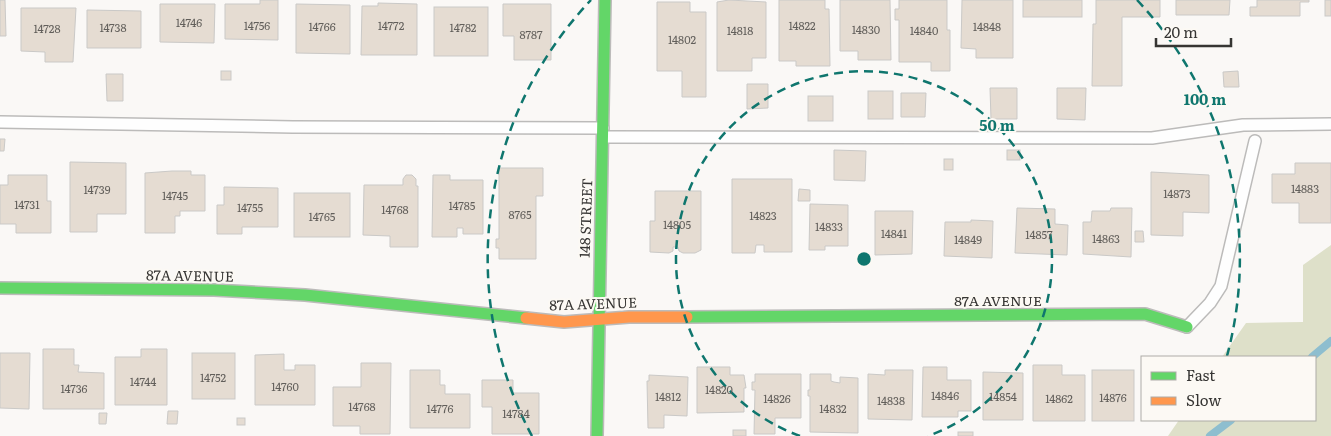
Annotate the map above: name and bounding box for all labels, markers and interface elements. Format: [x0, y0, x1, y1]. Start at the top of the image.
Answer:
house number: 14746 [176, 14, 202, 30]
scale bar [1156, 15, 1231, 47]
house number: 14756 [244, 17, 270, 33]
house number: 14772 [378, 17, 405, 33]
house number: 14822 [788, 17, 816, 33]
house number: 14766 [308, 18, 336, 34]
house number: 14848 [973, 18, 1001, 34]
house number: 14738 [99, 19, 127, 35]
house number: 14782 [450, 19, 477, 35]
house number: 14728 [34, 20, 60, 36]
text: 20 m [1164, 20, 1198, 43]
house number: 14830 [852, 21, 880, 37]
house number: 14818 [727, 22, 753, 38]
house number: 14840 [910, 22, 938, 38]
house number: 8787 [519, 26, 543, 42]
house number: 14802 [668, 31, 696, 47]
text: 100 m [1184, 87, 1226, 110]
text: 50 m [979, 113, 1015, 136]
street label: 148 STREET [574, 178, 596, 258]
house number: 14883 [1291, 180, 1319, 196]
house number: 14739 [84, 181, 111, 197]
house number: 14873 [1163, 185, 1191, 201]
house number: 14745 [162, 187, 188, 203]
house number: 14731 [14, 196, 40, 212]
house number: 14785 [449, 197, 476, 213]
house number: 14755 [237, 199, 264, 215]
house number: 14768 [381, 201, 409, 217]
house number: 8765 [508, 206, 532, 222]
house number: 14823 [749, 207, 777, 223]
house number: 14765 [309, 208, 336, 224]
house number: 14805 [663, 216, 691, 232]
house number: 14833 [815, 218, 843, 234]
house number: 14841 [881, 225, 908, 241]
house number: 14857 [1025, 226, 1053, 242]
house number: 14863 [1092, 230, 1120, 246]
house number: 14849 [954, 231, 982, 247]
centre of rings [855, 250, 873, 268]
street label: 87A AVENUE [146, 264, 234, 286]
street label: 87A AVENUE [954, 290, 1042, 310]
street label: 87A AVENUE [549, 291, 637, 315]
legend [1141, 356, 1316, 421]
text: Fast [1186, 363, 1215, 386]
house number: 14752 [200, 369, 226, 385]
house number: 14744 [130, 373, 156, 389]
house number: 14760 [271, 378, 299, 394]
house number: 14736 [60, 380, 88, 396]
house number: 14820 [705, 381, 733, 397]
house number: 14846 [931, 387, 959, 403]
house number: 14812 [655, 388, 682, 404]
house number: 14854 [989, 388, 1017, 404]
text: Slow [1186, 388, 1221, 411]
house number: 14876 [1099, 389, 1127, 405]
house number: 14826 [763, 390, 791, 406]
house number: 14862 [1045, 390, 1073, 406]
house number: 14838 [877, 392, 905, 408]
house number: 14768 [348, 398, 376, 414]
house number: 14776 [427, 400, 453, 416]
house number: 14832 [819, 400, 847, 416]
house number: 14784 [502, 405, 530, 421]

